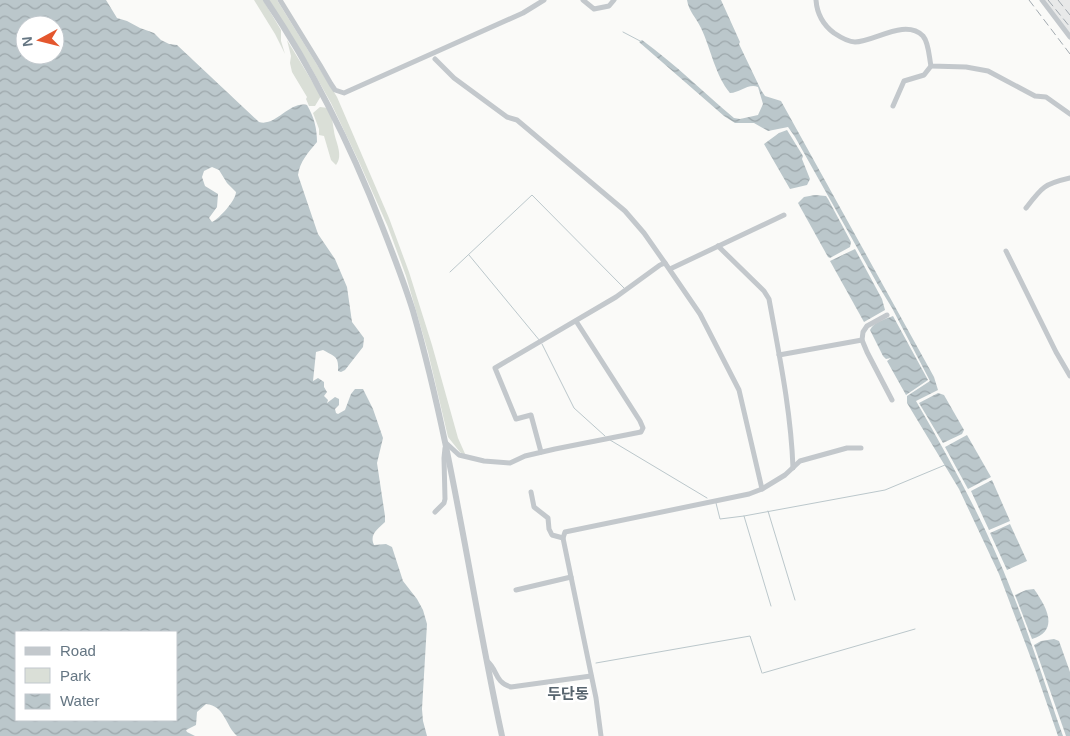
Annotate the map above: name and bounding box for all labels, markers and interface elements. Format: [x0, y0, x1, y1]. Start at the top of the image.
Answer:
north arrow [15, 15, 65, 65]
text: N [19, 36, 36, 48]
legend [15, 631, 178, 721]
text: Road [60, 642, 96, 659]
text: Park [60, 667, 91, 684]
district label: 두단동 [547, 685, 589, 702]
text: Water [60, 692, 99, 709]

